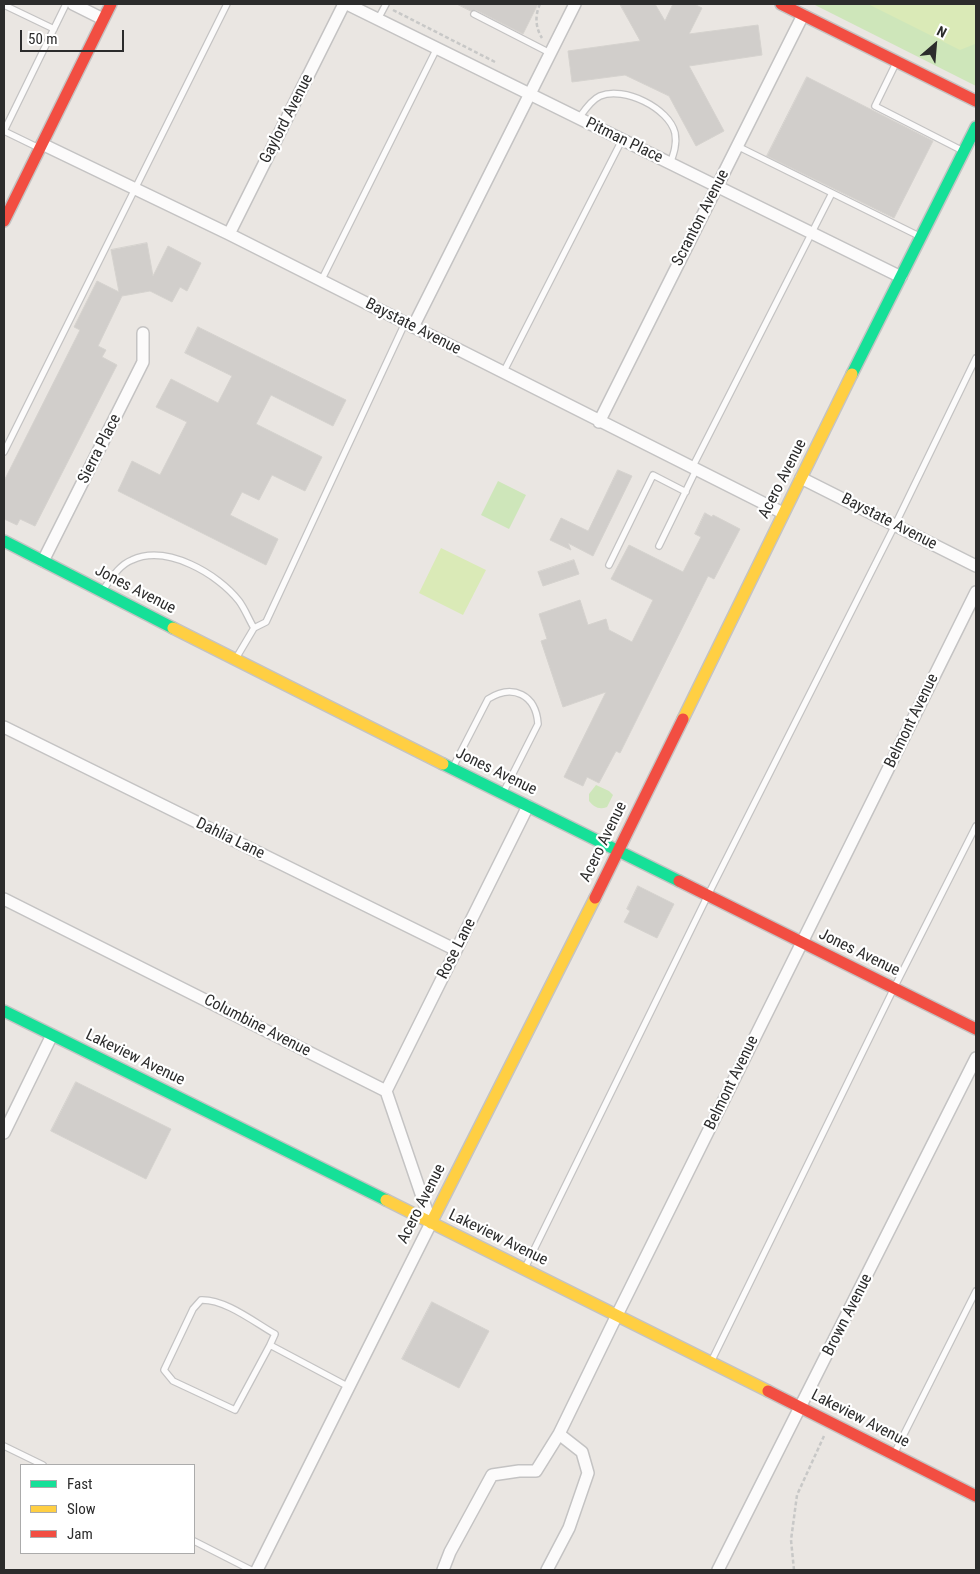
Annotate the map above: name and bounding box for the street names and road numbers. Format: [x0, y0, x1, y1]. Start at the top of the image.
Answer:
street label: Gaylord Avenue [256, 71, 318, 167]
street label: Pitman Place [582, 114, 666, 168]
street label: Scranton Avenue [668, 167, 734, 269]
street label: Baystate Avenue [362, 295, 464, 359]
street label: Sierra Place [74, 411, 126, 487]
street label: Acero Avenue [755, 436, 811, 522]
street label: Baystate Avenue [838, 490, 940, 554]
street label: Jones Avenue [91, 561, 179, 619]
street label: Belmont Avenue [881, 671, 943, 771]
street label: Jones Avenue [452, 744, 540, 800]
street label: Acero Avenue [576, 799, 632, 885]
street label: Dahlia Lane [193, 814, 267, 864]
street label: Rose Lane [434, 915, 480, 983]
street label: Jones Avenue [815, 925, 903, 981]
street label: Columbine Avenue [200, 991, 314, 1061]
street label: Lakeview Avenue [82, 1026, 188, 1090]
street label: Belmont Avenue [701, 1033, 763, 1133]
street label: Acero Avenue [394, 1161, 450, 1247]
street label: Lakeview Avenue [445, 1206, 551, 1270]
street label: Brown Avenue [819, 1271, 877, 1359]
street label: Lakeview Avenue [808, 1386, 912, 1452]

